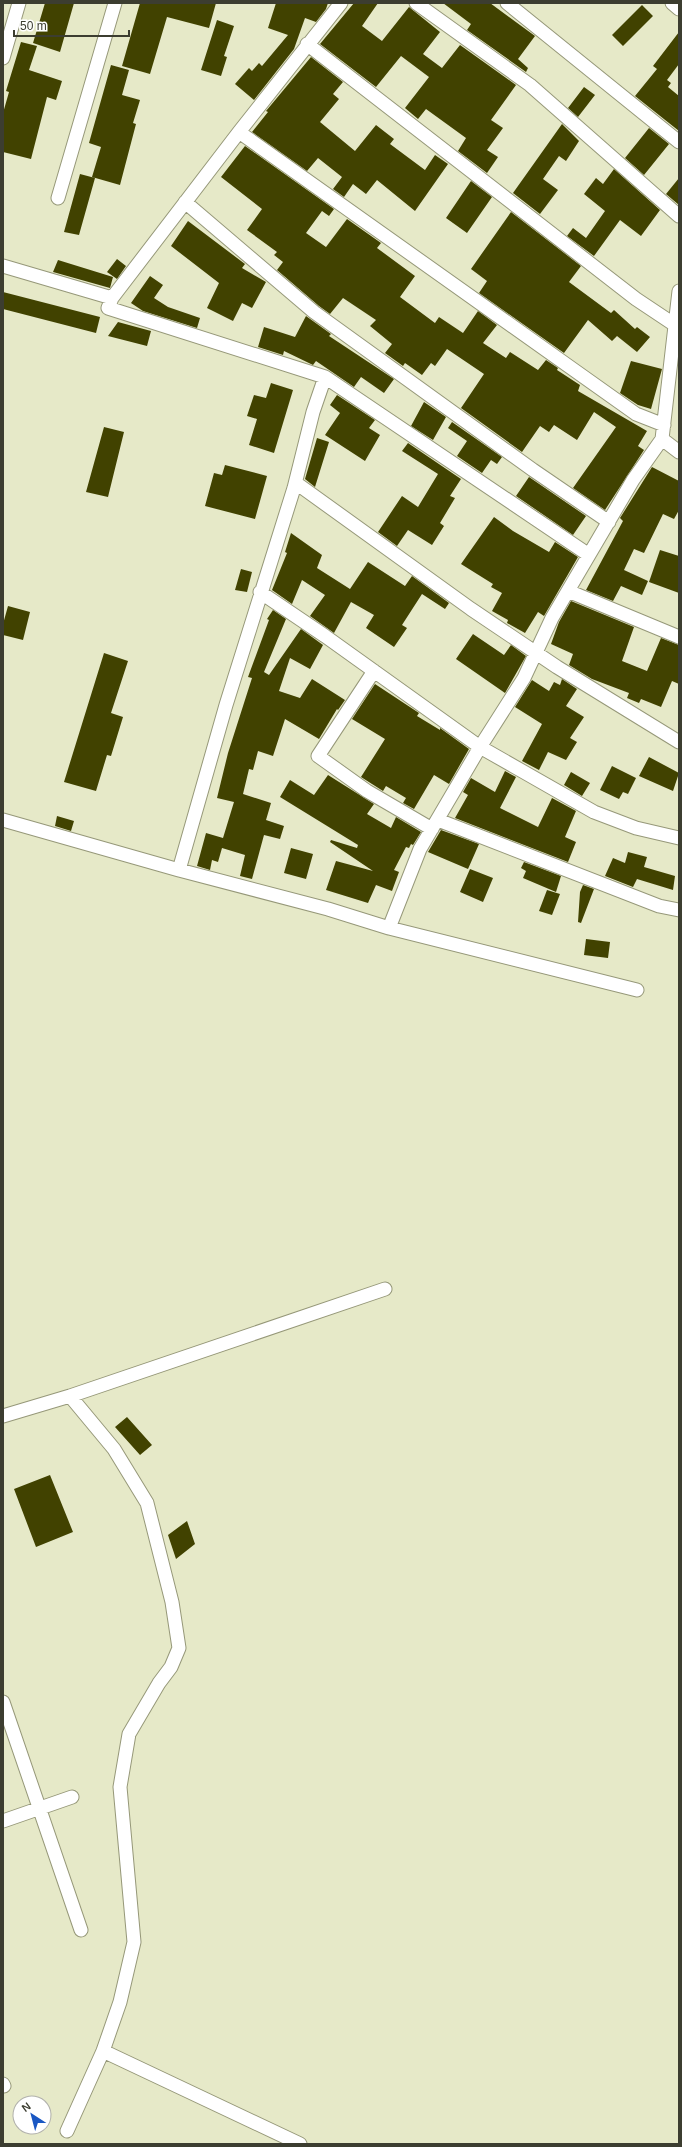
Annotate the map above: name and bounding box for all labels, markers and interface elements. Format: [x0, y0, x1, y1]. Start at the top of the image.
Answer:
scale bar [14, 12, 129, 38]
text: 50 m [20, 19, 47, 33]
north arrow [12, 2095, 52, 2135]
text: N [19, 2100, 33, 2114]

